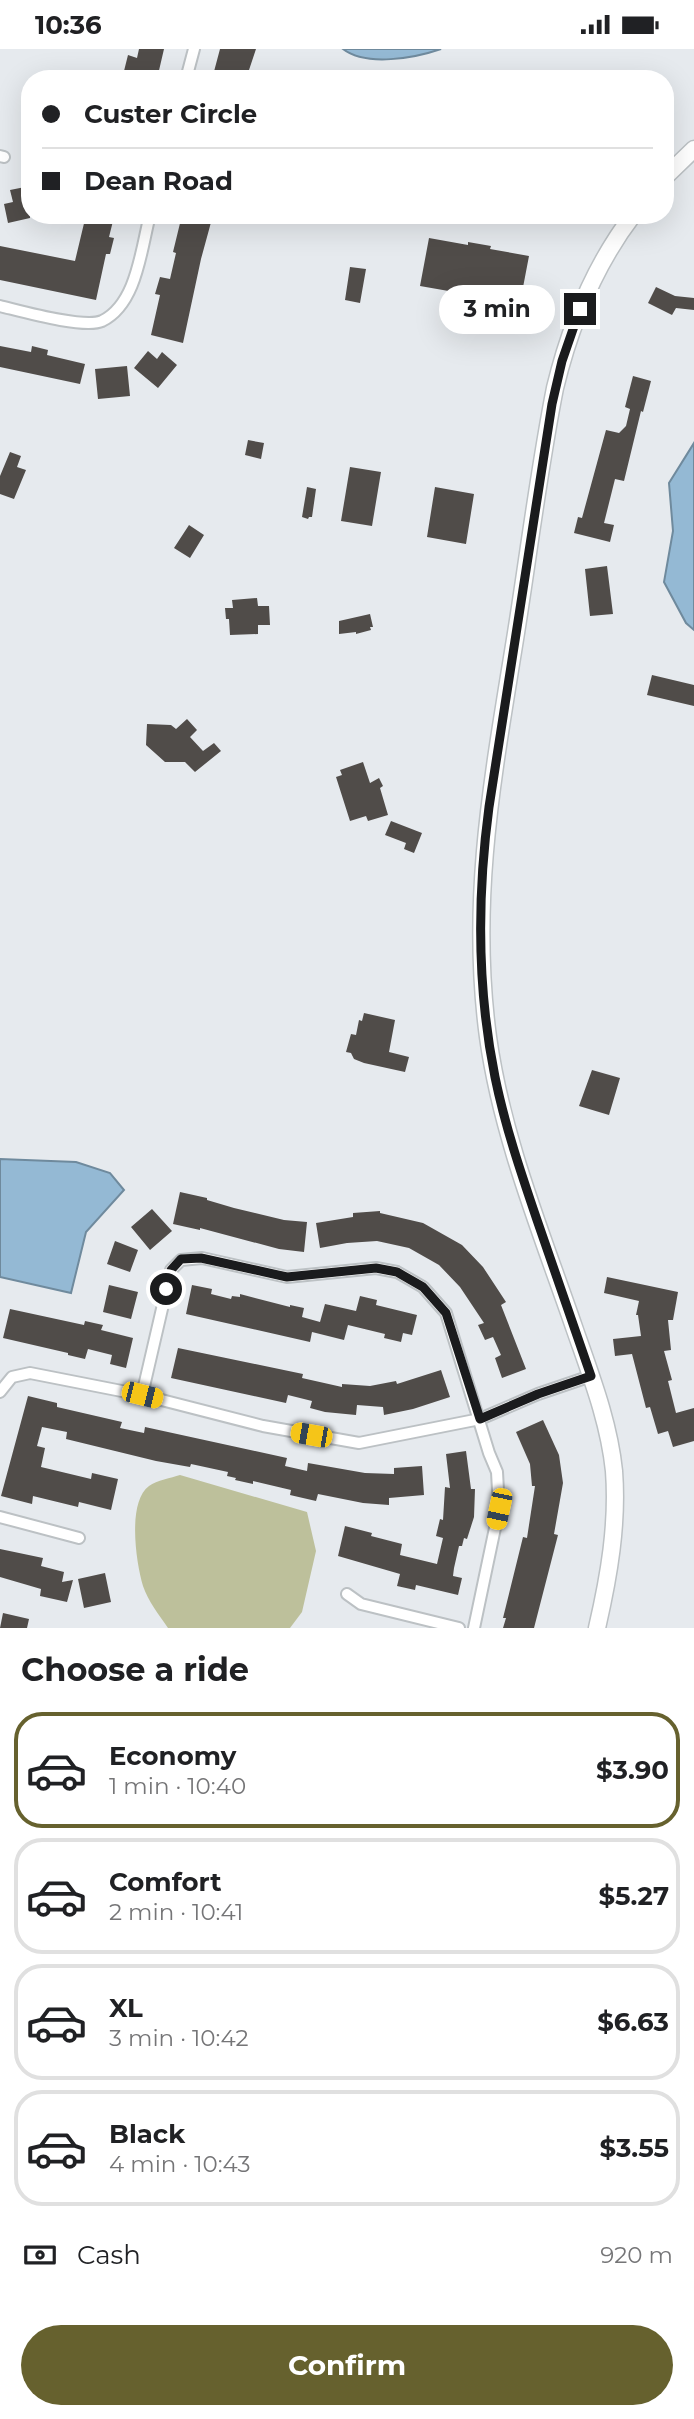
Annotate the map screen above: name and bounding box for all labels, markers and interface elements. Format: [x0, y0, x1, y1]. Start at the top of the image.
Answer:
text: 10:36 [35, 9, 102, 41]
text: Custer Circle [84, 98, 257, 130]
text: Dean Road [84, 165, 233, 197]
callout: 3 min [440, 285, 556, 333]
route end [564, 293, 596, 325]
text: 3 min [463, 295, 531, 323]
route start [150, 1273, 182, 1305]
car [120, 1380, 165, 1410]
car [289, 1421, 334, 1449]
car [485, 1486, 514, 1532]
text: Choose a ride [21, 1650, 249, 1689]
icon: car [25, 1739, 88, 1802]
text: Economy [109, 1740, 236, 1772]
text: $3.90 [596, 1754, 669, 1786]
text: 1 min · 10:40 [109, 1772, 246, 1800]
icon: car [25, 1865, 88, 1928]
text: Comfort [109, 1866, 221, 1898]
text: $5.27 [598, 1880, 669, 1912]
text: 2 min · 10:41 [109, 1898, 243, 1926]
icon: car [25, 1991, 88, 2054]
text: XL [109, 1992, 143, 2024]
text: $6.63 [597, 2006, 669, 2038]
text: 3 min · 10:42 [109, 2024, 249, 2052]
icon: car [25, 2117, 88, 2180]
text: Black [109, 2118, 185, 2150]
text: $3.55 [599, 2132, 669, 2164]
text: 4 min · 10:43 [109, 2150, 250, 2178]
icon: cash [21, 2236, 59, 2274]
text: Cash [77, 2239, 141, 2271]
text: 920 m [600, 2241, 673, 2269]
button: Confirm [21, 2325, 673, 2405]

